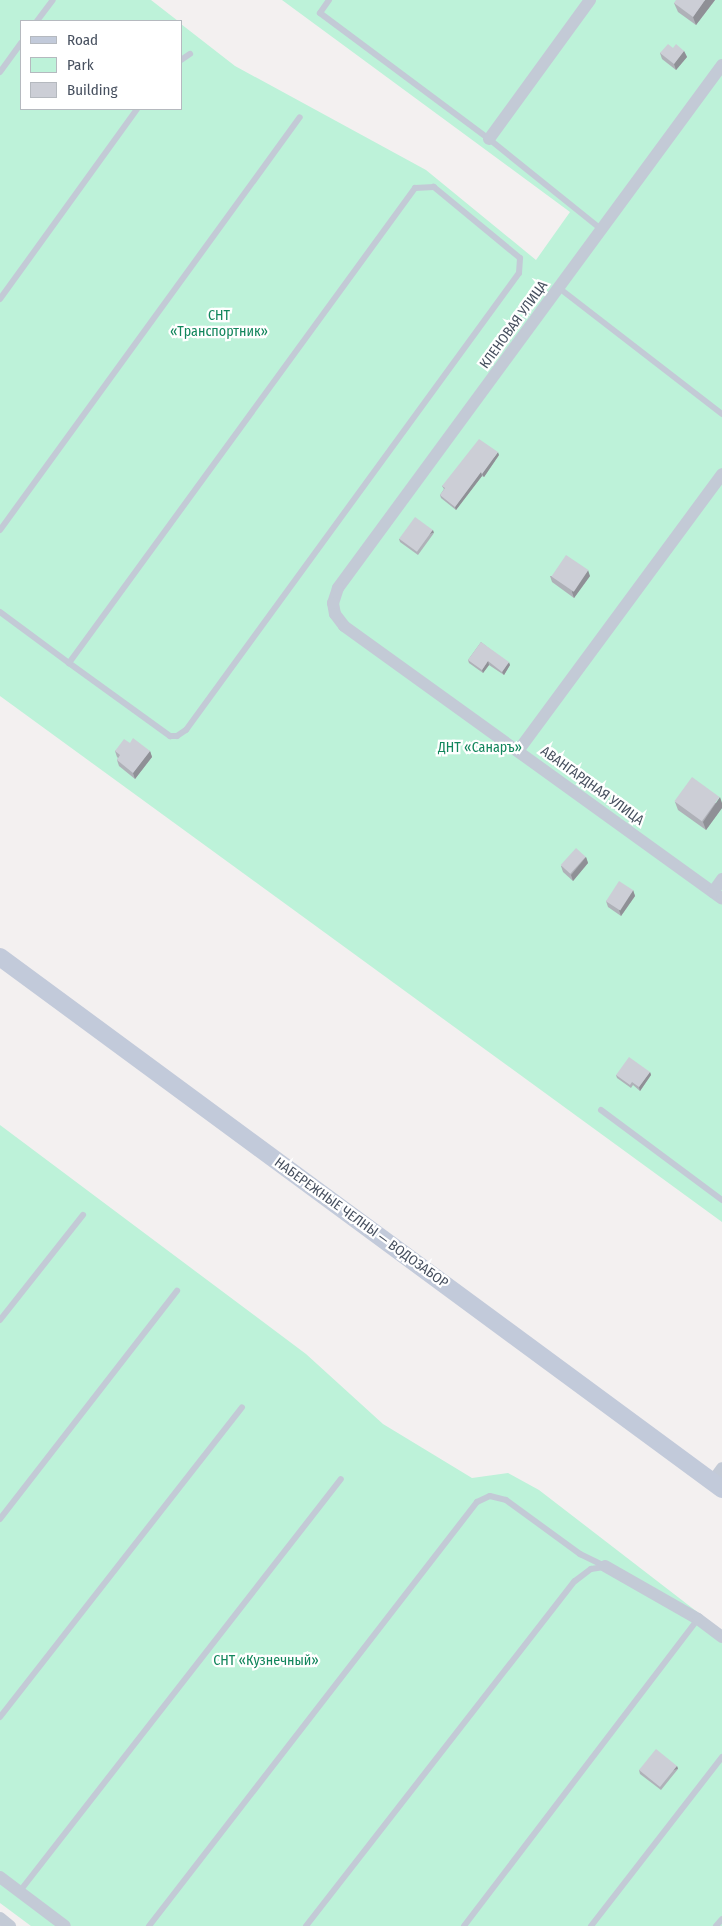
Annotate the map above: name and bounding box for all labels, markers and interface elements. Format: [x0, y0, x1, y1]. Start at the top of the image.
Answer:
legend [20, 20, 182, 110]
text: Road [67, 31, 98, 49]
text: Park [67, 56, 94, 74]
text: Building [67, 81, 118, 99]
street label: КЛЕНОВАЯ УЛИЦА [476, 278, 552, 372]
park label: СНТ «Транспортник» [170, 308, 268, 341]
park label: ДНТ «Санаръ» [438, 740, 522, 756]
street label: АВАНГАРДНАЯ УЛИЦА [537, 743, 647, 829]
street label: НАБЕРЕЖНЫЕ ЧЕЛНЫ — ВОДОЗАБОР [271, 1154, 451, 1292]
park label: СНТ «Кузнечный» [213, 1653, 319, 1669]

